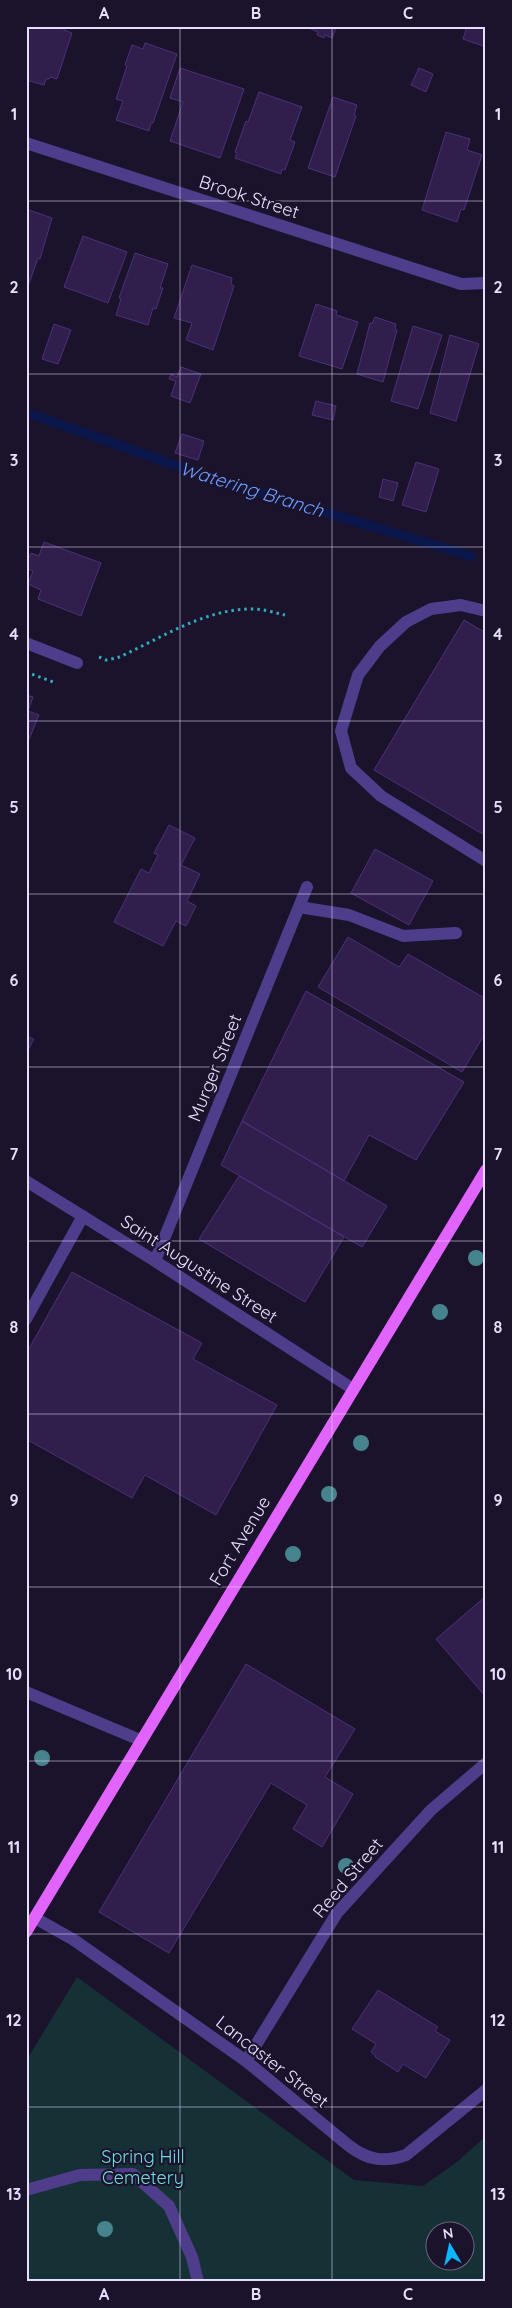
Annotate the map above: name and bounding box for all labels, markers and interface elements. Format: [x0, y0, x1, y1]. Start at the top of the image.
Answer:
text: A [99, 3, 110, 23]
text: B [251, 3, 261, 23]
text: C [403, 3, 413, 23]
text: 1 [11, 104, 17, 124]
text: 1 [495, 104, 501, 124]
street label: Brook Street [196, 170, 302, 223]
text: 2 [9, 277, 19, 297]
text: 2 [493, 277, 503, 297]
text: 3 [10, 450, 18, 470]
text: 3 [494, 450, 502, 470]
water label: Watering Branch [177, 456, 328, 523]
text: 4 [9, 624, 19, 644]
text: 4 [493, 624, 503, 644]
text: 5 [9, 797, 19, 817]
text: 5 [493, 797, 503, 817]
text: 6 [10, 970, 19, 990]
text: 6 [494, 970, 503, 990]
street label: Murger Street [183, 1011, 247, 1125]
text: 7 [10, 1144, 19, 1164]
text: 7 [494, 1144, 503, 1164]
street label: Saint Augustine Street [117, 1209, 282, 1328]
text: 8 [10, 1317, 19, 1337]
text: 8 [494, 1317, 503, 1337]
text: 9 [9, 1490, 19, 1510]
text: 9 [493, 1490, 503, 1510]
street label: Fort Avenue [204, 1492, 275, 1590]
text: 10 [6, 1664, 22, 1684]
text: 10 [490, 1664, 506, 1684]
street label: Reed Street [308, 1833, 388, 1922]
text: 11 [8, 1837, 20, 1857]
text: 11 [492, 1837, 504, 1857]
text: 12 [6, 2010, 22, 2030]
street label: Lancaster Street [211, 2010, 333, 2113]
text: 12 [490, 2010, 506, 2030]
park label: Spring Hill Cemetery [101, 2145, 185, 2189]
text: 13 [7, 2184, 21, 2204]
text: 13 [491, 2184, 505, 2204]
north arrow [424, 2220, 474, 2270]
text: N [441, 2223, 454, 2243]
text: A [99, 2284, 110, 2304]
text: B [251, 2284, 261, 2304]
text: C [403, 2284, 413, 2304]

